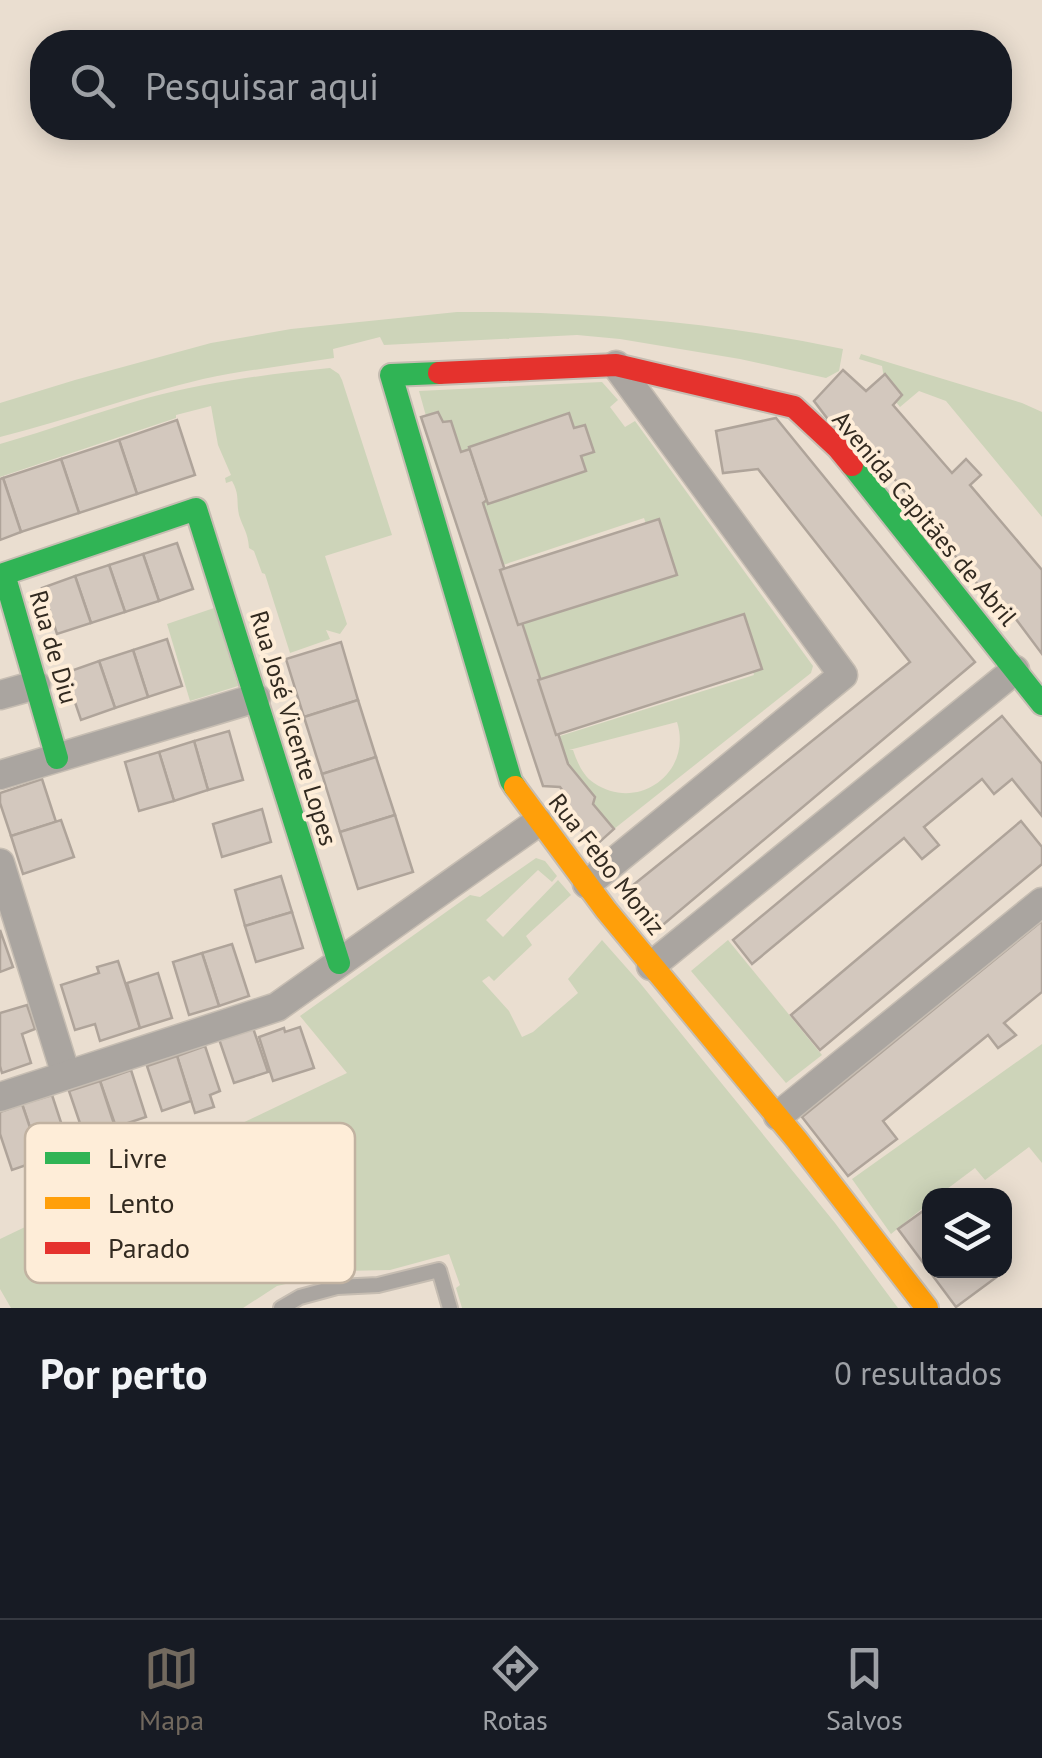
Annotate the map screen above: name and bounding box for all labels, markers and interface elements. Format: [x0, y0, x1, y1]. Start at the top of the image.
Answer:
search box [30, 30, 1012, 140]
icon: search [65, 58, 120, 113]
text: Pesquisar aqui [145, 61, 379, 110]
street label: Avenida Capitães de Abril [826, 404, 1025, 633]
street label: Rua de Diu [23, 587, 85, 707]
street label: Rua José Vicente Lopes [243, 607, 345, 849]
street label: Rua Febo Moniz [542, 787, 672, 941]
legend [25, 1123, 355, 1283]
text: Livre [108, 1139, 167, 1176]
text: Lento [108, 1184, 175, 1221]
map controls [922, 1188, 1012, 1278]
button: layers [922, 1188, 1012, 1278]
text: Parado [108, 1229, 190, 1266]
text: Por perto [40, 1346, 207, 1401]
text: 0 resultados [834, 1352, 1002, 1394]
tab: Mapa [139, 1641, 204, 1738]
tab: Rotas [482, 1641, 548, 1738]
tab: Salvos [826, 1641, 903, 1738]

